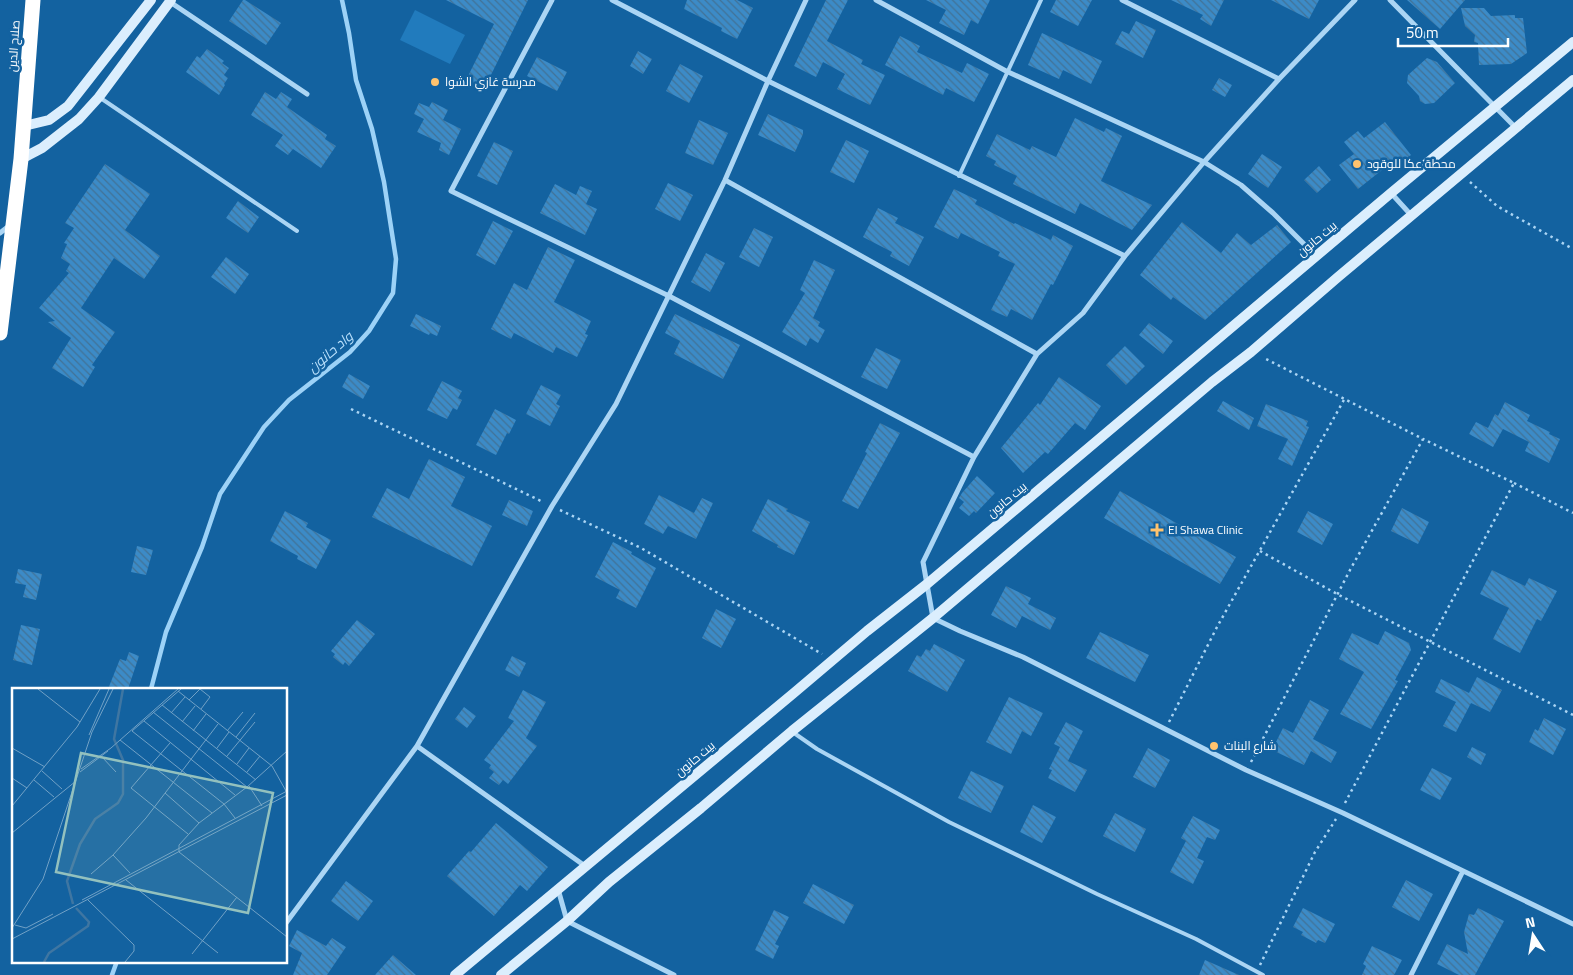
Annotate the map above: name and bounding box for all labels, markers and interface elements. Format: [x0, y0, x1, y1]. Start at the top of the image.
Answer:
scale bar [1398, 15, 1508, 47]
street label: صلاح الدين [2, 19, 25, 73]
text: 50 m [1406, 21, 1439, 44]
place label: مدرسة غازي الشوا [445, 72, 536, 92]
marker: مدرسة غازي الشوا [429, 76, 441, 88]
place label: محطة عكا للوقود [1367, 154, 1456, 173]
marker: محطة عكا للوقود [1351, 158, 1363, 170]
street label: بيت حانون [1292, 216, 1341, 261]
water label: واد حانون [302, 325, 358, 377]
street label: بيت حانون [982, 477, 1031, 522]
place label: El Shawa Clinic [1168, 520, 1243, 539]
marker: El Shawa Clinic [1150, 523, 1164, 537]
inset map [12, 688, 288, 962]
street label: بيت حانون [670, 736, 719, 781]
place label: شارع البنات [1224, 736, 1277, 755]
marker: شارع البنات [1208, 740, 1220, 752]
north arrow [1508, 910, 1558, 960]
text: N [1523, 911, 1537, 933]

